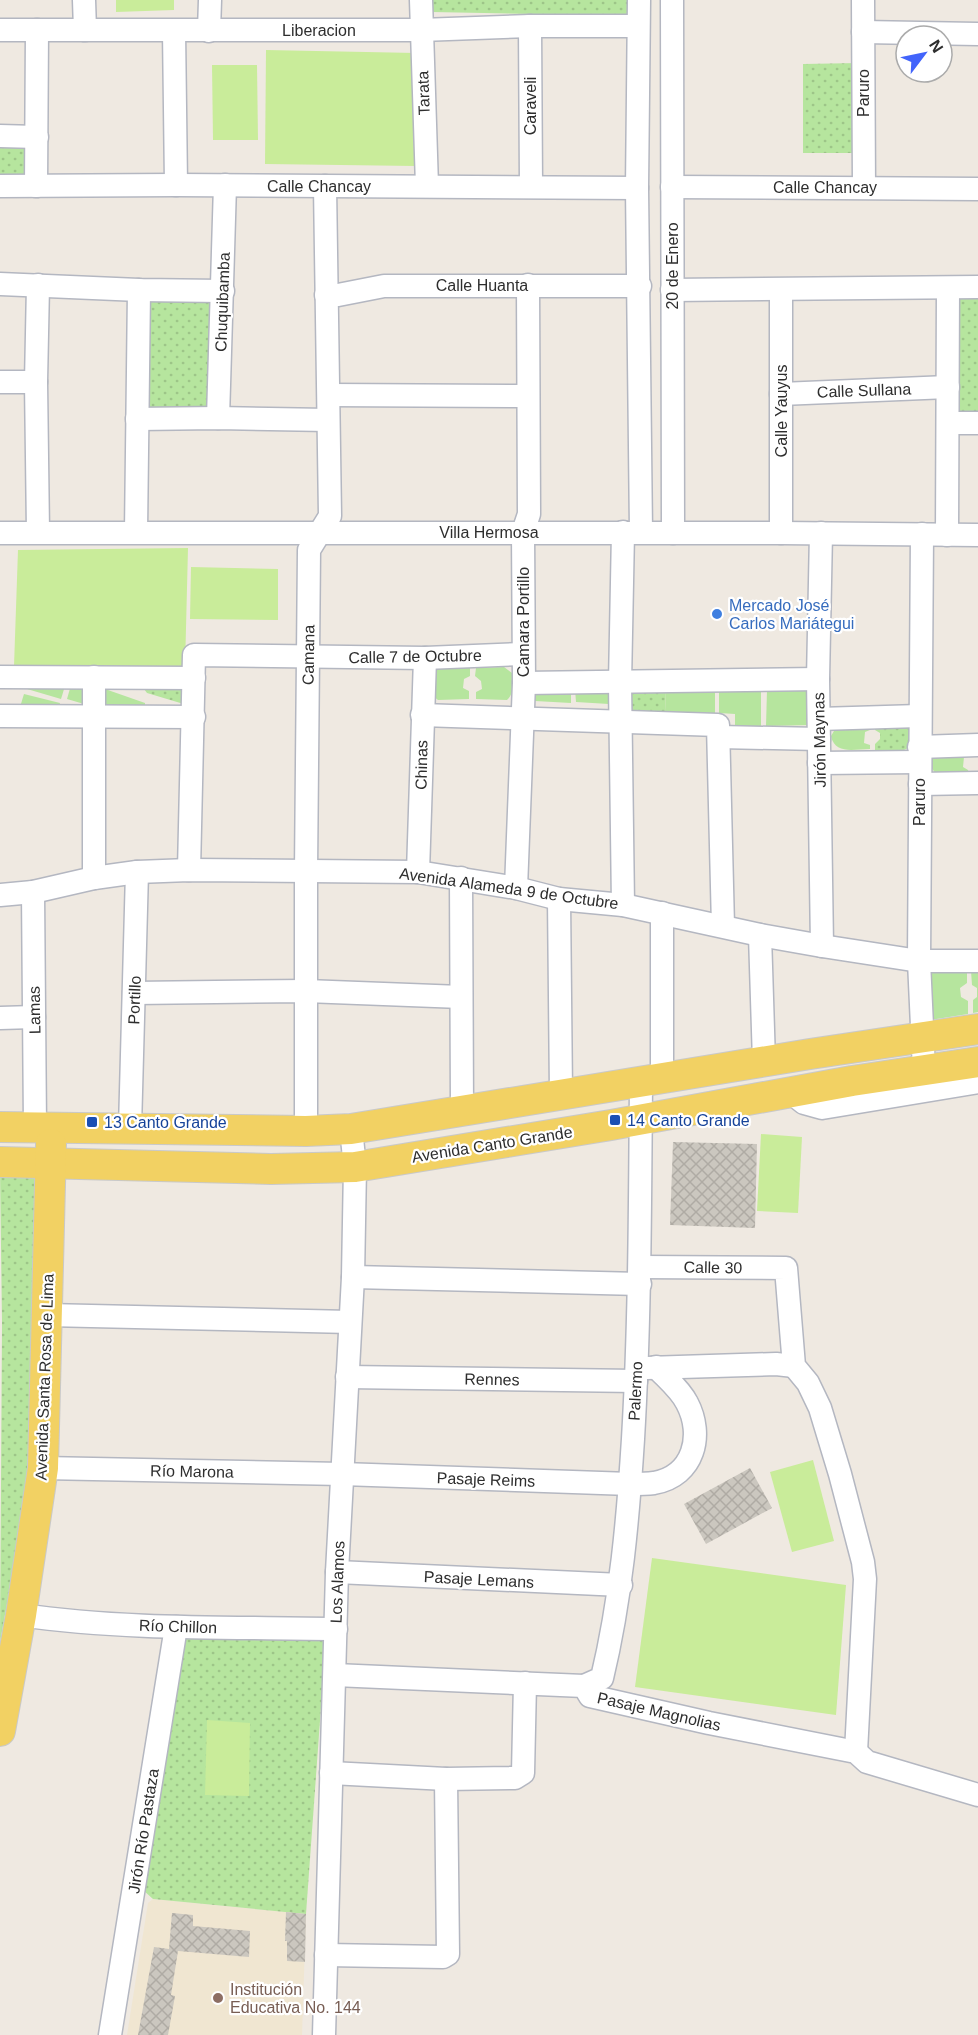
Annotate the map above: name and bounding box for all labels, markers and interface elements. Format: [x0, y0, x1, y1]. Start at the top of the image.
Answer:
street label: Liberacion [282, 22, 356, 39]
north arrow [894, 24, 954, 84]
text: N [926, 37, 947, 56]
street label: Paruro [855, 69, 872, 117]
street label: Tarata [414, 70, 433, 116]
street label: Caraveli [522, 77, 539, 135]
street label: Calle Chancay [267, 178, 371, 195]
street label: Calle Chancay [773, 179, 877, 196]
street label: 20 de Enero [664, 222, 681, 310]
street label: Chuquibamba [212, 252, 233, 352]
street label: Calle Huanta [436, 277, 528, 294]
street label: Calle Yauyus [773, 365, 790, 457]
street label: Calle Sullana [817, 380, 912, 401]
street label: Villa Hermosa [439, 524, 539, 541]
street label: Camara Portillo [515, 567, 532, 677]
place label: Mercado José Carlos Mariátegui [729, 597, 854, 632]
marker: Mercado José Carlos Mariátegui [710, 607, 724, 621]
street label: Camana [299, 625, 318, 685]
street label: Calle 7 de Octubre [348, 647, 482, 666]
street label: Jirón Maynas [810, 692, 829, 788]
street label: Chinas [413, 740, 430, 790]
street label: Paruro [911, 778, 928, 826]
street label: Avenida Alameda 9 de Octubre [398, 865, 620, 912]
street label: Portillo [125, 975, 144, 1025]
street label: Lamas [26, 986, 43, 1034]
place label: 14 Canto Grande [627, 1112, 750, 1129]
marker: 14 Canto Grande [608, 1113, 622, 1127]
place label: 13 Canto Grande [104, 1114, 227, 1131]
marker: 13 Canto Grande [85, 1115, 99, 1129]
street label: Avenida Canto Grande [411, 1123, 574, 1166]
street label: Calle 30 [683, 1258, 743, 1277]
street label: Avenida Santa Rosa de Lima [32, 1273, 57, 1481]
street label: Palermo [625, 1361, 646, 1421]
street label: Rennes [464, 1371, 520, 1388]
street label: Río Marona [150, 1462, 234, 1481]
street label: Pasaje Reims [436, 1469, 536, 1490]
street label: Los Alamos [328, 1540, 347, 1624]
street label: Pasaje Lemans [423, 1568, 534, 1591]
street label: Río Chillon [139, 1617, 217, 1636]
street label: Pasaje Magnolias [595, 1689, 722, 1734]
street label: Jirón Río Pastaza [125, 1767, 162, 1895]
place label: Institución Educativa No. 144 [230, 1981, 361, 2016]
marker: Institución Educativa No. 144 [211, 1991, 225, 2005]

